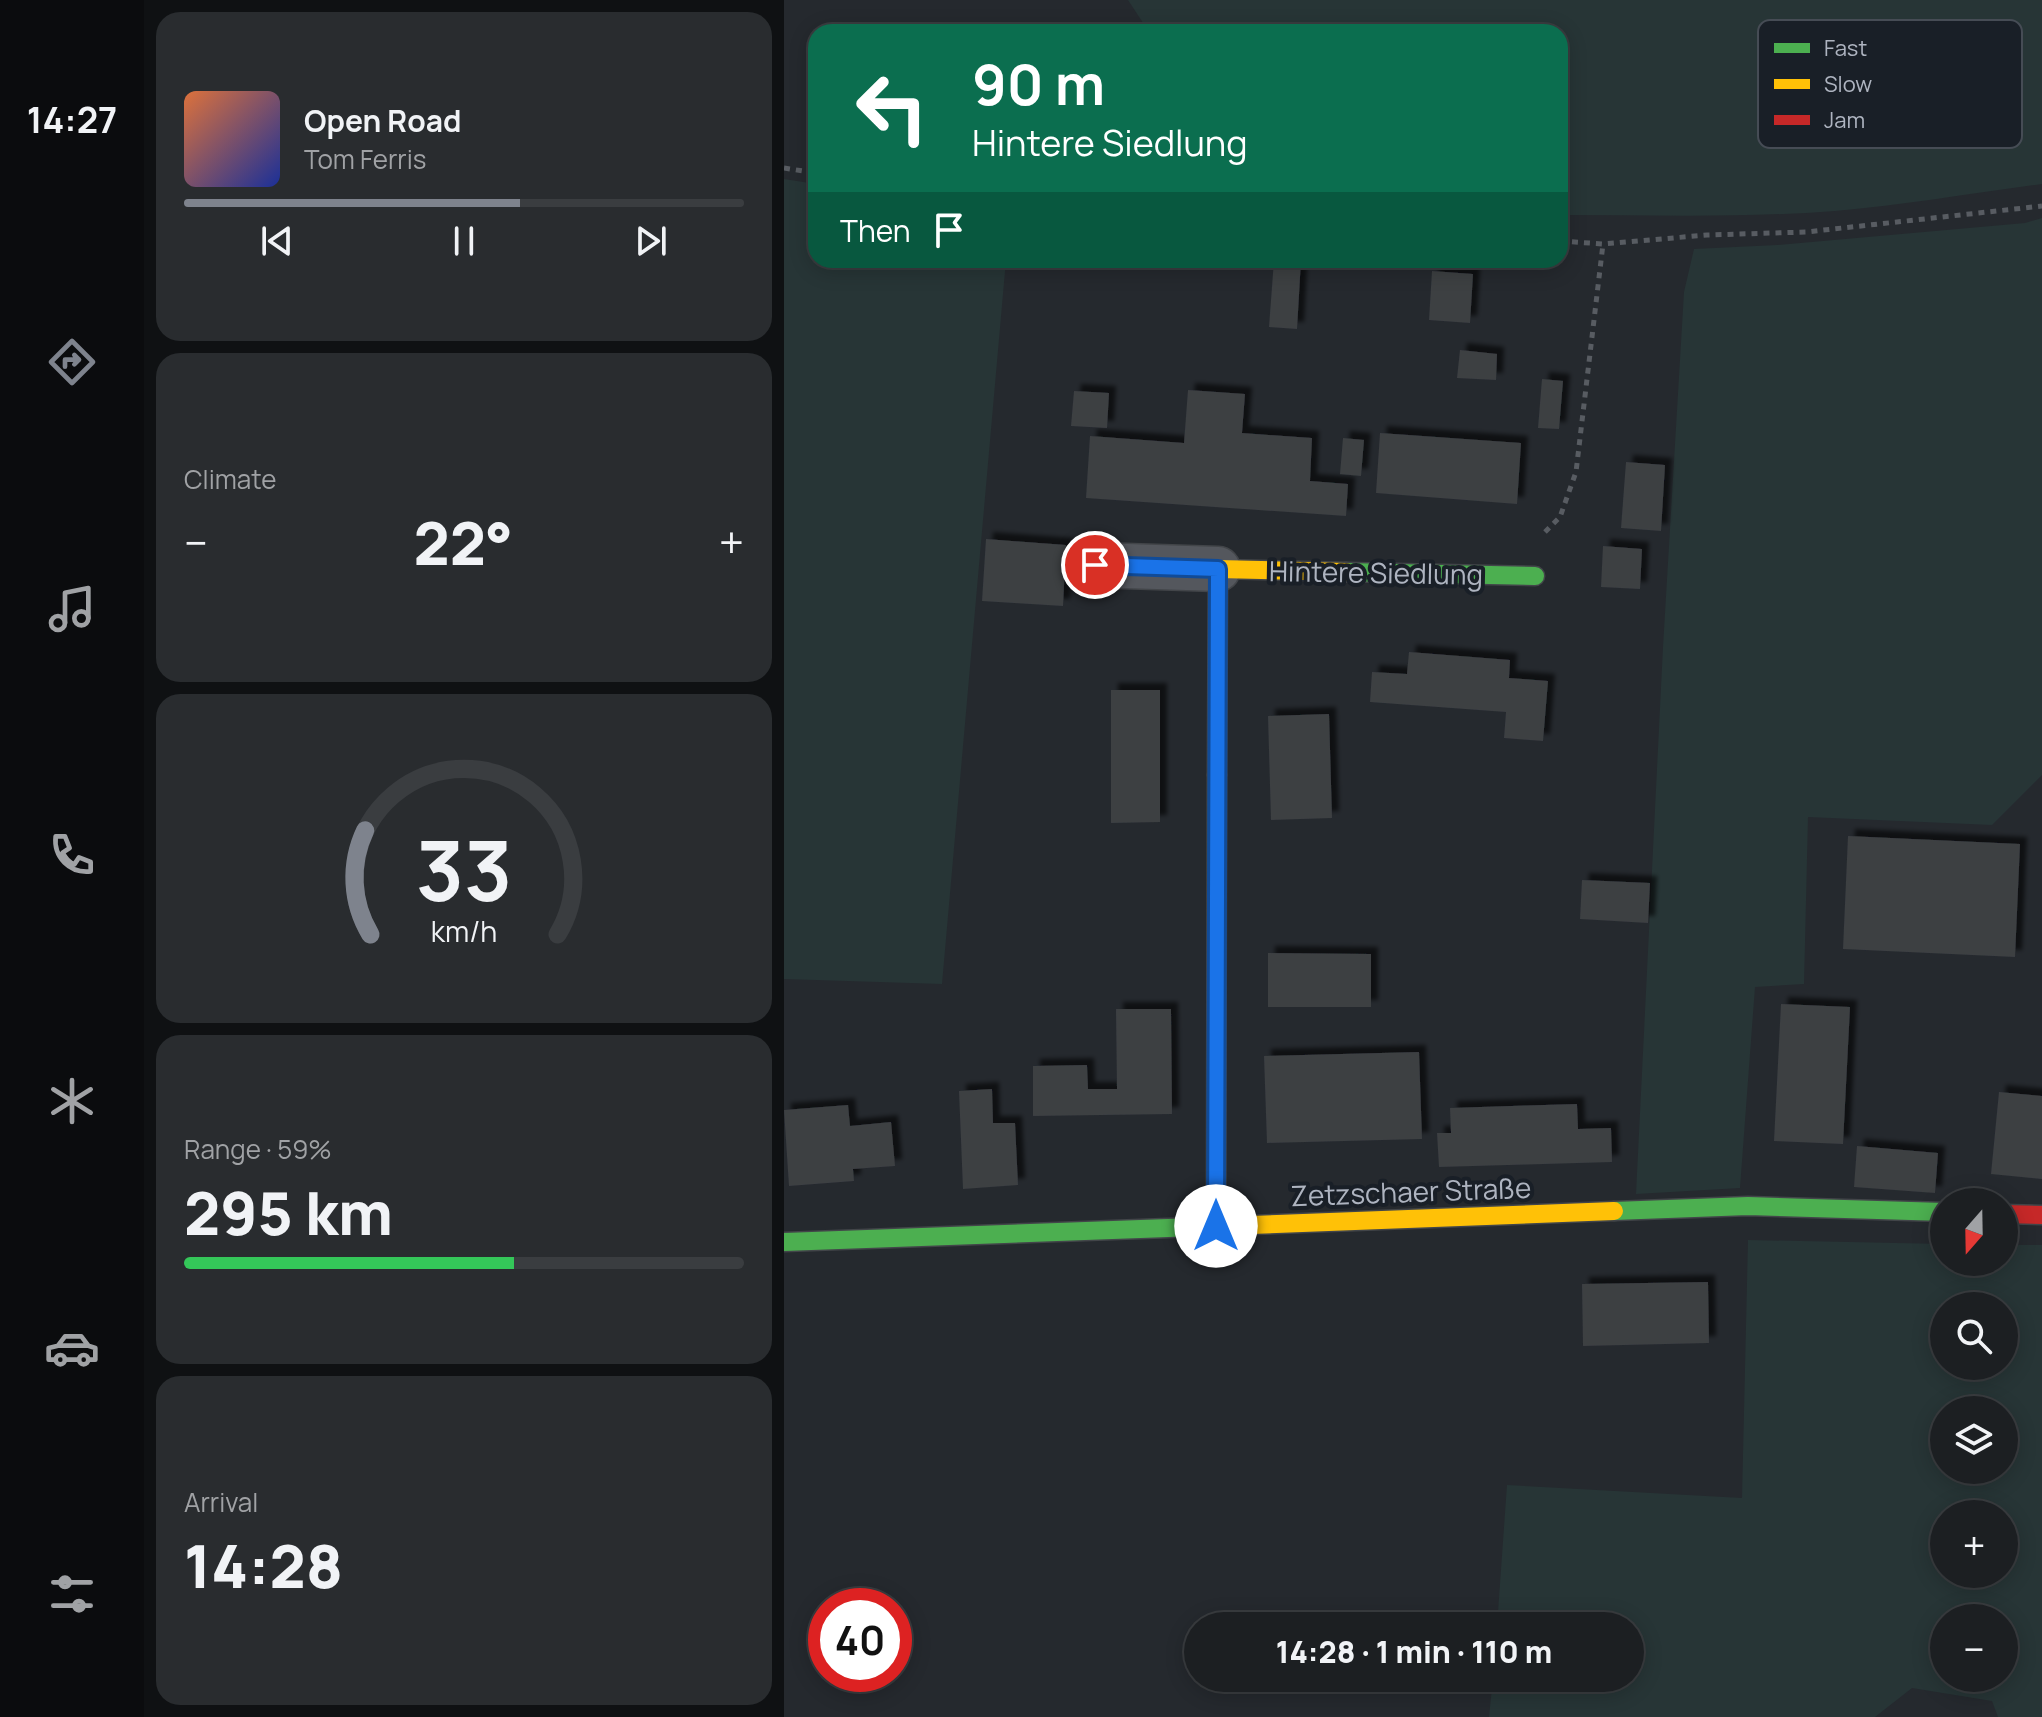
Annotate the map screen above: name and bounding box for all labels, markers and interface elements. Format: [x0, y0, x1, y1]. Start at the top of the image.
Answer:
legend [1758, 20, 2022, 148]
text: Fast [1824, 33, 1867, 63]
text: 90 m [972, 45, 1105, 122]
icon: left [840, 56, 944, 160]
text: Slow [1824, 69, 1872, 99]
text: 14:27 [27, 95, 117, 144]
text: Open Road [304, 100, 461, 141]
text: Jam [1824, 105, 1865, 135]
text: Hintere Siedlung [972, 118, 1248, 167]
text: Tom Ferris [304, 141, 426, 177]
icon: arrive [927, 208, 971, 252]
text: Then [840, 210, 911, 251]
icon: previous [255, 219, 299, 263]
icon: pause [442, 219, 486, 263]
icon: next [629, 219, 673, 263]
icon: directions [44, 334, 100, 390]
text: Climate [184, 461, 276, 497]
text: 22° [413, 501, 513, 583]
text: − [184, 512, 208, 572]
text: + [719, 512, 744, 572]
pin [1061, 531, 1129, 599]
icon: arrive [1073, 543, 1117, 587]
street label: Hintere Siedlung [1269, 551, 1483, 593]
icon: music [44, 581, 100, 637]
text: 33 [416, 811, 512, 925]
icon: phone [44, 827, 100, 883]
text: km/h [431, 912, 497, 951]
icon: climate [44, 1073, 100, 1129]
text: Range · 59% [184, 1131, 332, 1167]
street label: Zetzschaer Straße [1290, 1168, 1532, 1214]
text: 295 km [184, 1171, 393, 1253]
position arrow [1174, 1184, 1258, 1268]
north arrow [1930, 1188, 2018, 1276]
map controls [1930, 1188, 2018, 1692]
button: search [1930, 1292, 2018, 1380]
icon: car [44, 1320, 100, 1376]
button: layers [1930, 1396, 2018, 1484]
text: Arrival [184, 1484, 258, 1520]
button: + [1930, 1500, 2018, 1588]
text: 14:28 [184, 1524, 343, 1606]
icon: filters [44, 1566, 100, 1622]
speed limit sign: 40 [808, 1588, 912, 1692]
button: − [1930, 1604, 2018, 1692]
text: 14:28 · 1 min · 110 m [1276, 1631, 1552, 1672]

